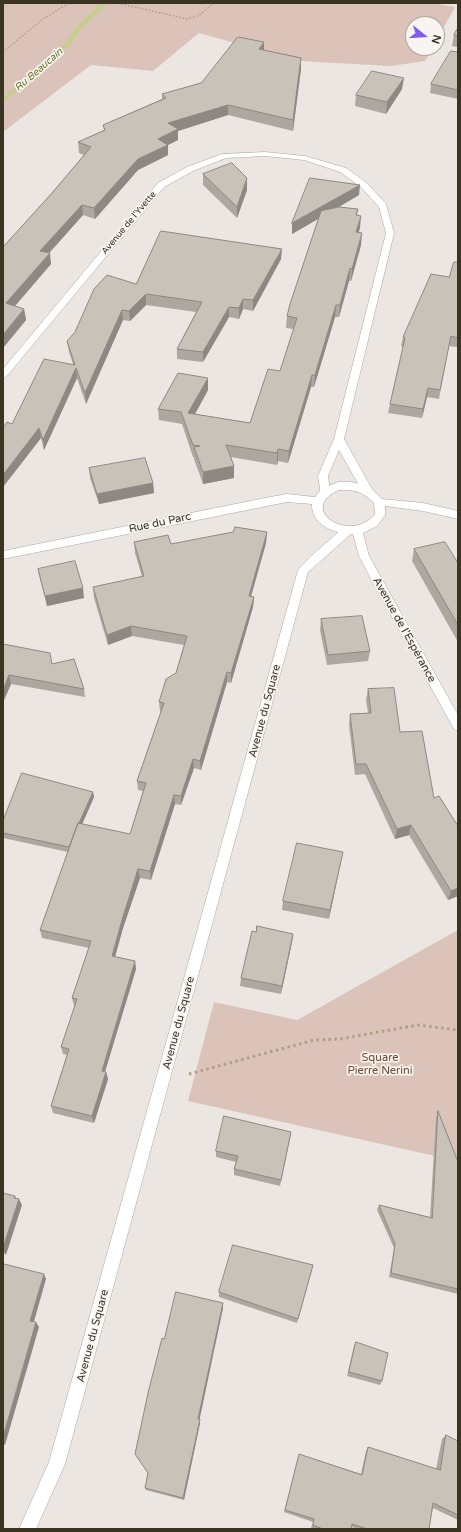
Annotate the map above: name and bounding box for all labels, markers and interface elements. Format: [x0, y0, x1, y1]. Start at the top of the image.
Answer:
north arrow [405, 16, 445, 56]
text: N [428, 33, 444, 45]
water label: Ru Beaucain [13, 46, 65, 94]
street label: Avenue de l'Yvette [99, 189, 159, 257]
street label: Rue du Parc [128, 510, 192, 536]
street label: Avenue de l'Espérance [370, 575, 438, 685]
street label: Avenue du Square [246, 663, 284, 759]
street label: Avenue du Square [160, 975, 198, 1071]
park label: Square Pierre Nerini [348, 1051, 412, 1077]
street label: Avenue du Square [74, 1288, 112, 1384]

